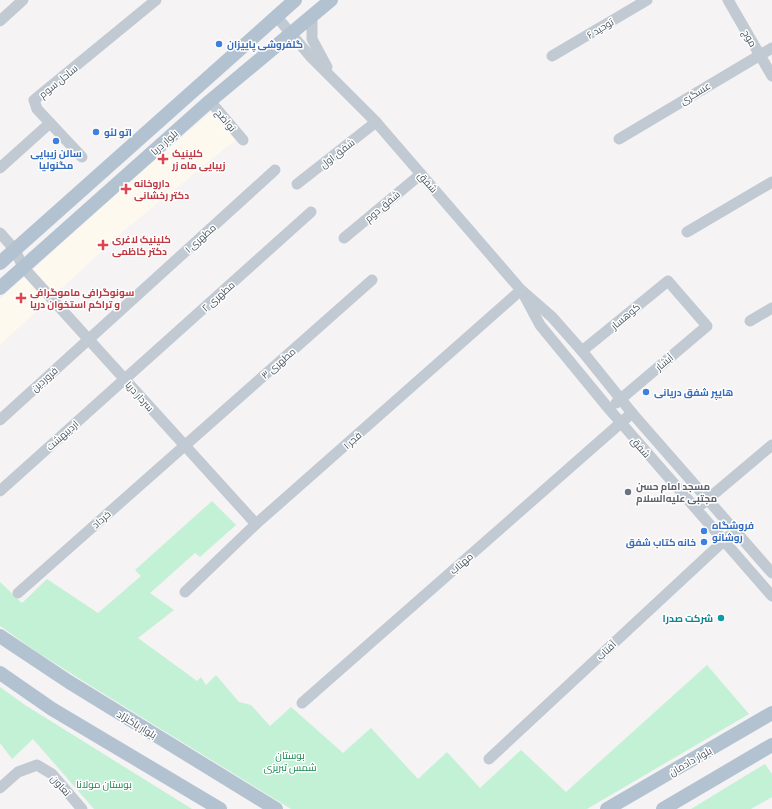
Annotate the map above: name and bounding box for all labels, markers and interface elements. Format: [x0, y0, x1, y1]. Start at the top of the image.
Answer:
street label: توحید ۶ [584, 15, 616, 42]
street label: موج [739, 27, 760, 49]
place label: گلفروشی پاییزان [227, 38, 303, 52]
marker: گلفروشی پاییزان [214, 39, 224, 49]
street label: ساحل سوم [36, 62, 81, 102]
street label: عسگری [678, 79, 713, 108]
street label: تواضح [212, 106, 239, 135]
place label: اتو لئو [104, 126, 132, 139]
marker: اتو لئو [91, 127, 101, 137]
street label: بلوار دریا [148, 127, 181, 158]
marker: سالن زیبایی مگنولیا [51, 136, 61, 146]
street label: شفق اول [317, 136, 357, 171]
place label: سالن زیبایی مگنولیا [30, 147, 82, 172]
place label: کلینیک زیبایی ماه زر [171, 147, 226, 172]
marker: کلینیک زیبایی ماه زر [157, 153, 169, 165]
street label: شفق [415, 169, 440, 196]
place label: داروخانه دکتر رخشانی [134, 177, 189, 202]
marker: داروخانه دکتر رخشانی [121, 184, 131, 194]
street label: شفق دوم [362, 188, 403, 226]
street label: مطهری ۱ [182, 221, 219, 256]
place label: کلینیک لاغری دکتر کاظمی [112, 233, 171, 258]
marker: کلینیک لاغری دکتر کاظمی [97, 239, 109, 251]
street label: مطهری ۲ [199, 278, 238, 315]
place label: سونوگرافی ماموگرافی و تراکم استخوان دریا [30, 286, 134, 312]
marker: سونوگرافی ماموگرافی و تراکم استخوان دریا [15, 292, 27, 304]
street label: کوهسار [607, 300, 643, 333]
street label: مطهری ۳ [258, 345, 298, 382]
street label: آبشار [652, 351, 676, 374]
street label: فروردین [28, 364, 60, 395]
street label: سردار دریا [123, 378, 157, 414]
place label: هایپر شفق دریانی [654, 386, 733, 400]
marker: هایپر شفق دریانی [641, 387, 651, 397]
street label: اردیبهشت [43, 417, 81, 453]
street label: فجر ۱ [340, 429, 364, 452]
street label: شفق [628, 434, 653, 461]
place label: مسجد امام حسن مجتبی علیه‌السلام [636, 480, 717, 506]
marker: مسجد امام حسن مجتبی علیه‌السلام [623, 487, 633, 497]
street label: خرداد [89, 508, 113, 531]
place label: فروشگاه روشانو [712, 519, 754, 544]
marker: فروشگاه روشانو [699, 526, 709, 536]
place label: خانه کتاب شفق [626, 536, 696, 549]
marker: خانه کتاب شفق [699, 537, 709, 547]
street label: مهتاب [447, 550, 476, 577]
place label: شرکت صدرا [663, 612, 713, 625]
marker: شرکت صدرا [716, 613, 726, 623]
street label: آفتاب [594, 638, 619, 663]
street label: بلوار پاکنژاد [114, 707, 159, 741]
street label: بلوار دادمان [666, 744, 714, 779]
park label: بوستان شمس تبریزی [264, 749, 316, 774]
street label: تعاون [48, 772, 74, 799]
park label: بوستان مولانا [76, 778, 132, 791]

